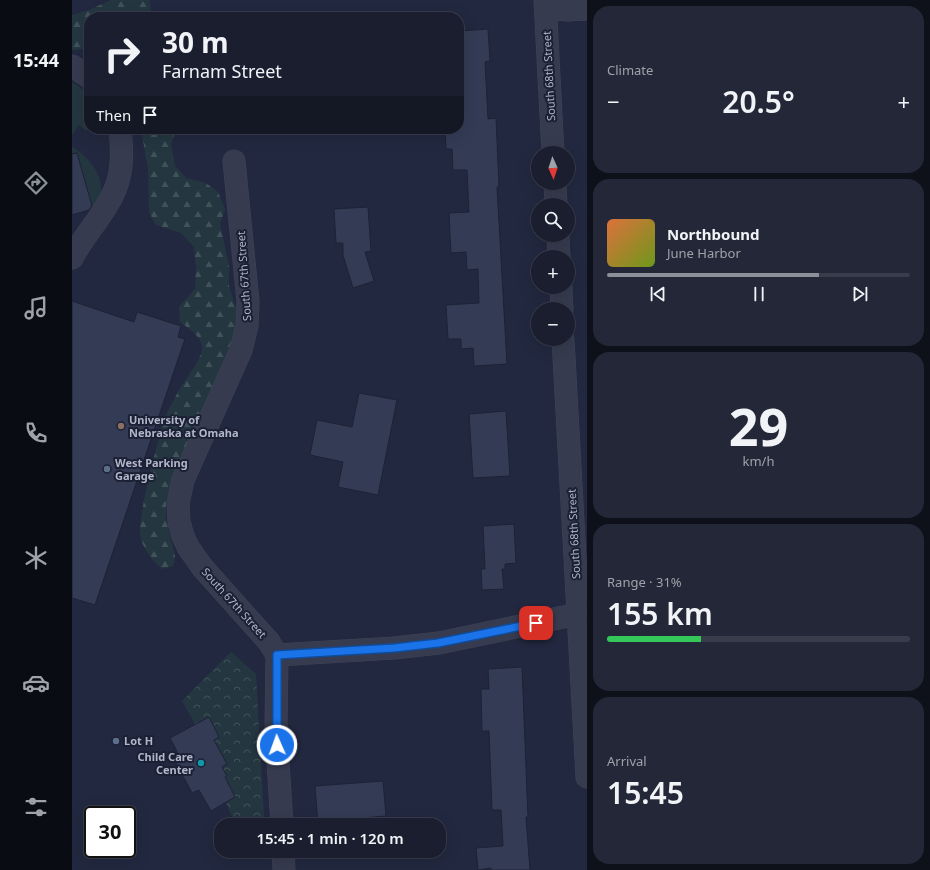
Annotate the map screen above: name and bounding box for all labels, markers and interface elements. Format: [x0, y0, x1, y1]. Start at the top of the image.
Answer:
text: 30 m [162, 23, 229, 61]
icon: right [96, 28, 148, 80]
street label: South 68th Street [539, 31, 558, 121]
text: 15:44 [13, 48, 59, 72]
text: Farnam Street [162, 59, 282, 83]
text: Climate [607, 61, 653, 79]
text: 20.5° [722, 81, 795, 122]
text: − [607, 86, 620, 116]
text: + [897, 86, 910, 116]
icon: arrive [139, 104, 161, 126]
text: Then [96, 105, 131, 125]
north arrow [531, 146, 575, 190]
map controls [531, 146, 575, 346]
icon: directions [22, 169, 50, 197]
button: search [531, 198, 575, 242]
text: Northbound [667, 224, 759, 244]
street label: South 67th Street [233, 231, 254, 321]
text: June Harbor [667, 244, 741, 262]
button: + [531, 250, 575, 294]
icon: previous [647, 283, 669, 305]
icon: pause [748, 283, 770, 305]
icon: next [849, 283, 871, 305]
icon: music [22, 294, 50, 322]
button: − [531, 302, 575, 346]
text: 29 [729, 390, 788, 461]
place label: University of Nebraska at Omaha [129, 412, 239, 440]
icon: phone [22, 419, 50, 447]
marker: University of Nebraska at Omaha [116, 421, 126, 431]
text: km/h [743, 452, 774, 470]
place label: West Parking Garage [115, 455, 188, 483]
marker: West Parking Garage [102, 464, 112, 474]
street label: South 68th Street [564, 489, 583, 579]
icon: climate [22, 544, 50, 572]
street label: South 67th Street [199, 564, 270, 641]
text: Range · 31% [607, 573, 682, 591]
text: 155 km [607, 593, 713, 634]
pin [519, 606, 553, 640]
icon: arrive [525, 612, 547, 634]
icon: car [22, 669, 50, 697]
position arrow [256, 724, 298, 766]
place label: Lot H [124, 733, 153, 748]
marker: Lot H [111, 736, 121, 746]
place label: Child Care Center [137, 749, 193, 777]
text: Arrival [607, 752, 647, 770]
marker: Child Care Center [196, 758, 206, 768]
text: 15:45 [607, 772, 684, 813]
icon: filters [22, 793, 50, 821]
speed limit sign: 30 [84, 806, 136, 858]
text: 15:45 · 1 min · 120 m [256, 828, 404, 848]

